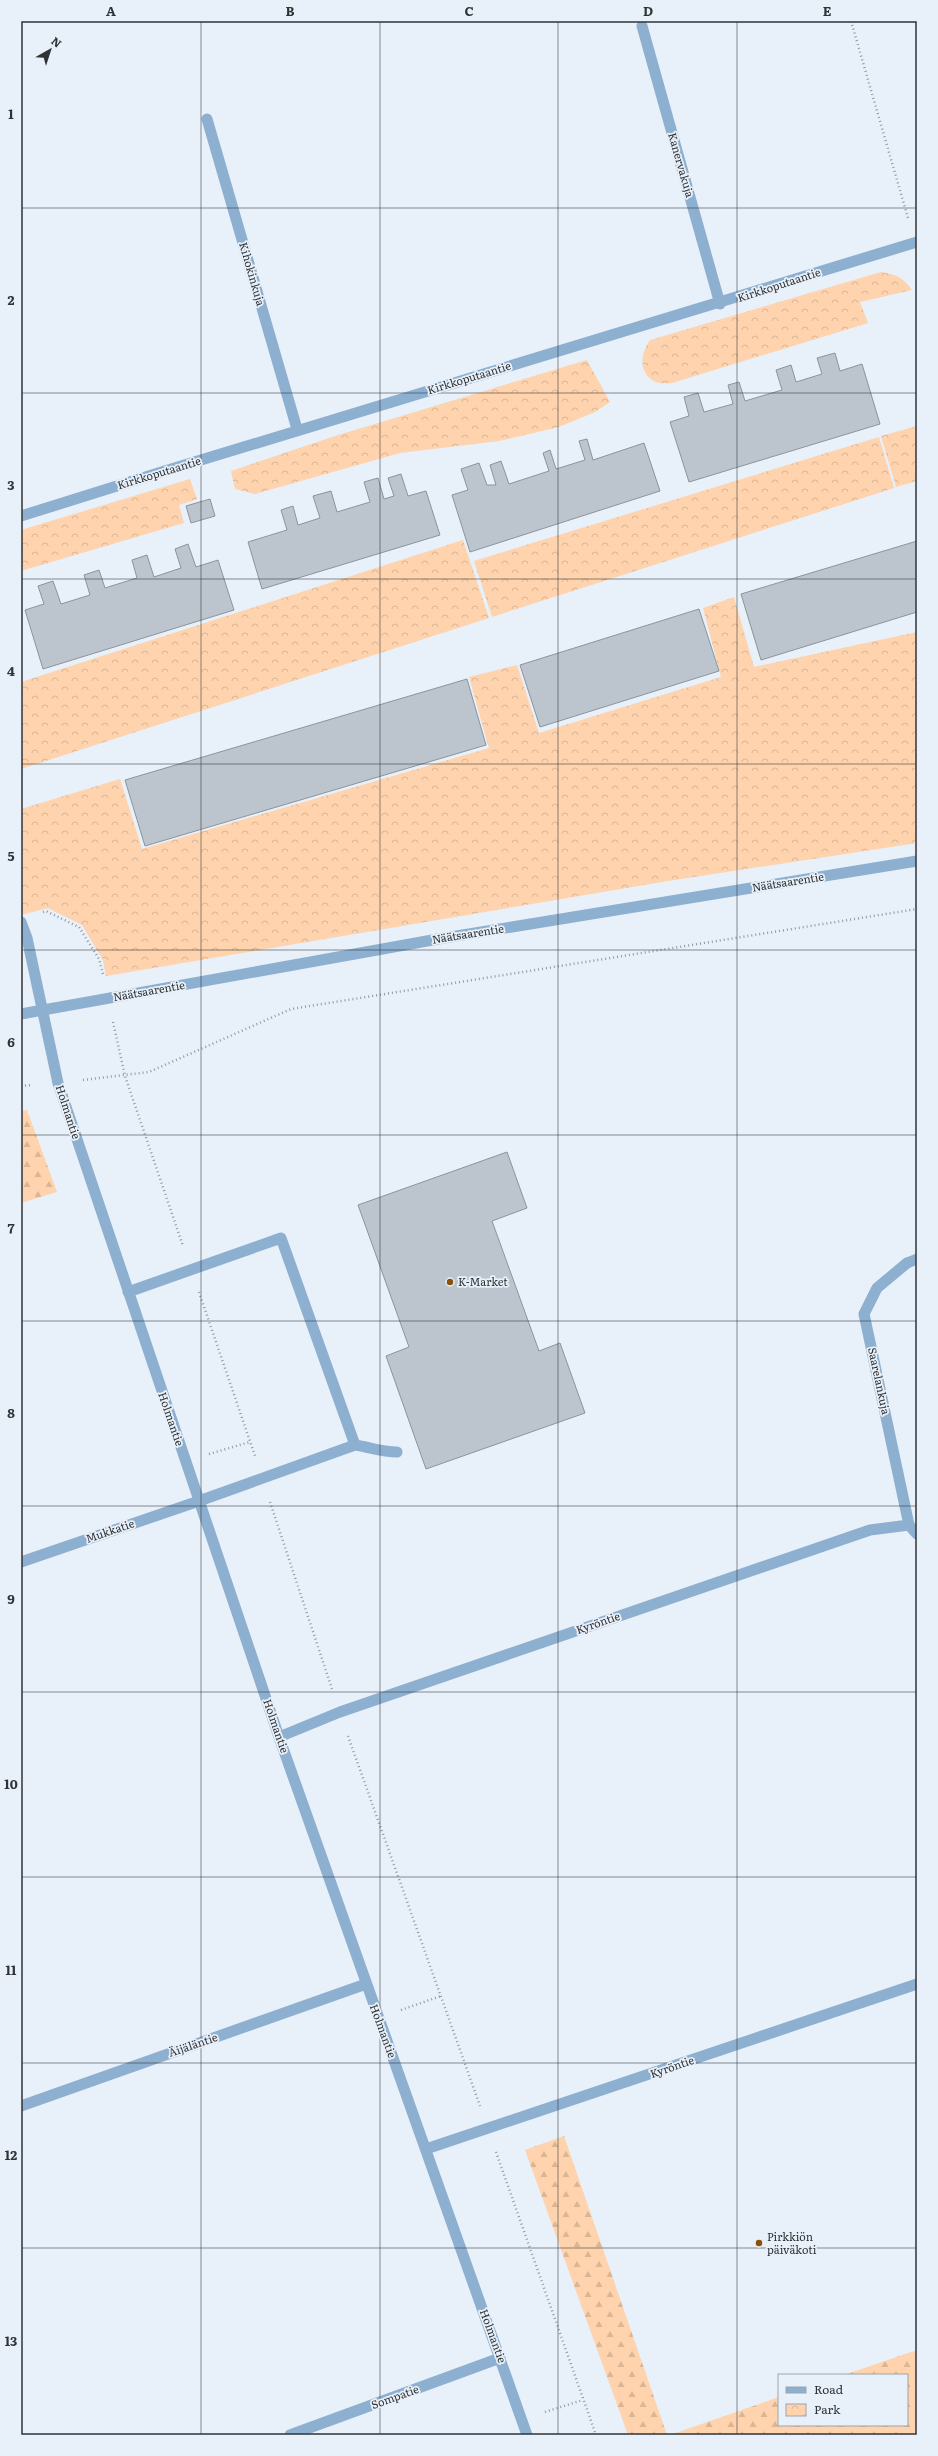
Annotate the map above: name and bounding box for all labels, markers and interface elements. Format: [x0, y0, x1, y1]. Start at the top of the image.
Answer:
text: A [106, 1, 116, 20]
text: B [286, 1, 295, 20]
text: C [464, 1, 474, 20]
text: D [643, 1, 653, 20]
text: E [823, 1, 832, 20]
north arrow [30, 30, 70, 70]
text: N [48, 32, 66, 51]
text: 1 [8, 104, 14, 123]
street label: Kanervakuja [665, 130, 699, 199]
street label: Kihokinkuja [236, 240, 270, 308]
street label: Kirkkoputaantie [735, 263, 823, 305]
text: 2 [8, 290, 15, 309]
street label: Kirkkoputaantie [425, 357, 513, 397]
street label: Kirkkoputaantie [115, 452, 203, 492]
text: 3 [7, 475, 15, 494]
text: 4 [7, 661, 15, 680]
text: 5 [7, 846, 15, 865]
street label: Näätsaarentie [751, 867, 825, 895]
street label: Näätsaarentie [431, 919, 505, 947]
street label: Näätsaarentie [112, 976, 186, 1004]
text: 6 [7, 1032, 15, 1051]
street label: Holmantie [53, 1082, 85, 1141]
text: 7 [7, 1218, 15, 1237]
place label: K-Market [458, 1273, 508, 1289]
marker: K-Market [445, 1277, 455, 1287]
street label: Saarelankuja [865, 1346, 895, 1416]
street label: Holmantie [155, 1389, 189, 1448]
text: 8 [7, 1403, 15, 1422]
street label: Mukkatie [83, 1514, 136, 1546]
text: 9 [7, 1589, 15, 1608]
street label: Kyröntie [573, 1607, 622, 1637]
street label: Holmantie [260, 1696, 294, 1755]
text: 10 [4, 1774, 18, 1793]
text: 11 [6, 1960, 17, 1979]
street label: Holmantie [367, 2001, 401, 2060]
street label: Äijäläntie [166, 2028, 220, 2060]
street label: Kyröntie [647, 2051, 696, 2081]
text: 12 [5, 2145, 17, 2164]
place label: Pirkkiön päiväkoti [767, 2228, 817, 2257]
marker: Pirkkiön päiväkoti [754, 2238, 764, 2248]
street label: Holmantie [477, 2306, 511, 2365]
text: 13 [5, 2331, 17, 2350]
legend [778, 2374, 908, 2426]
street label: Sompatie [369, 2380, 421, 2412]
text: Road [814, 2380, 844, 2398]
text: Park [814, 2400, 841, 2418]

